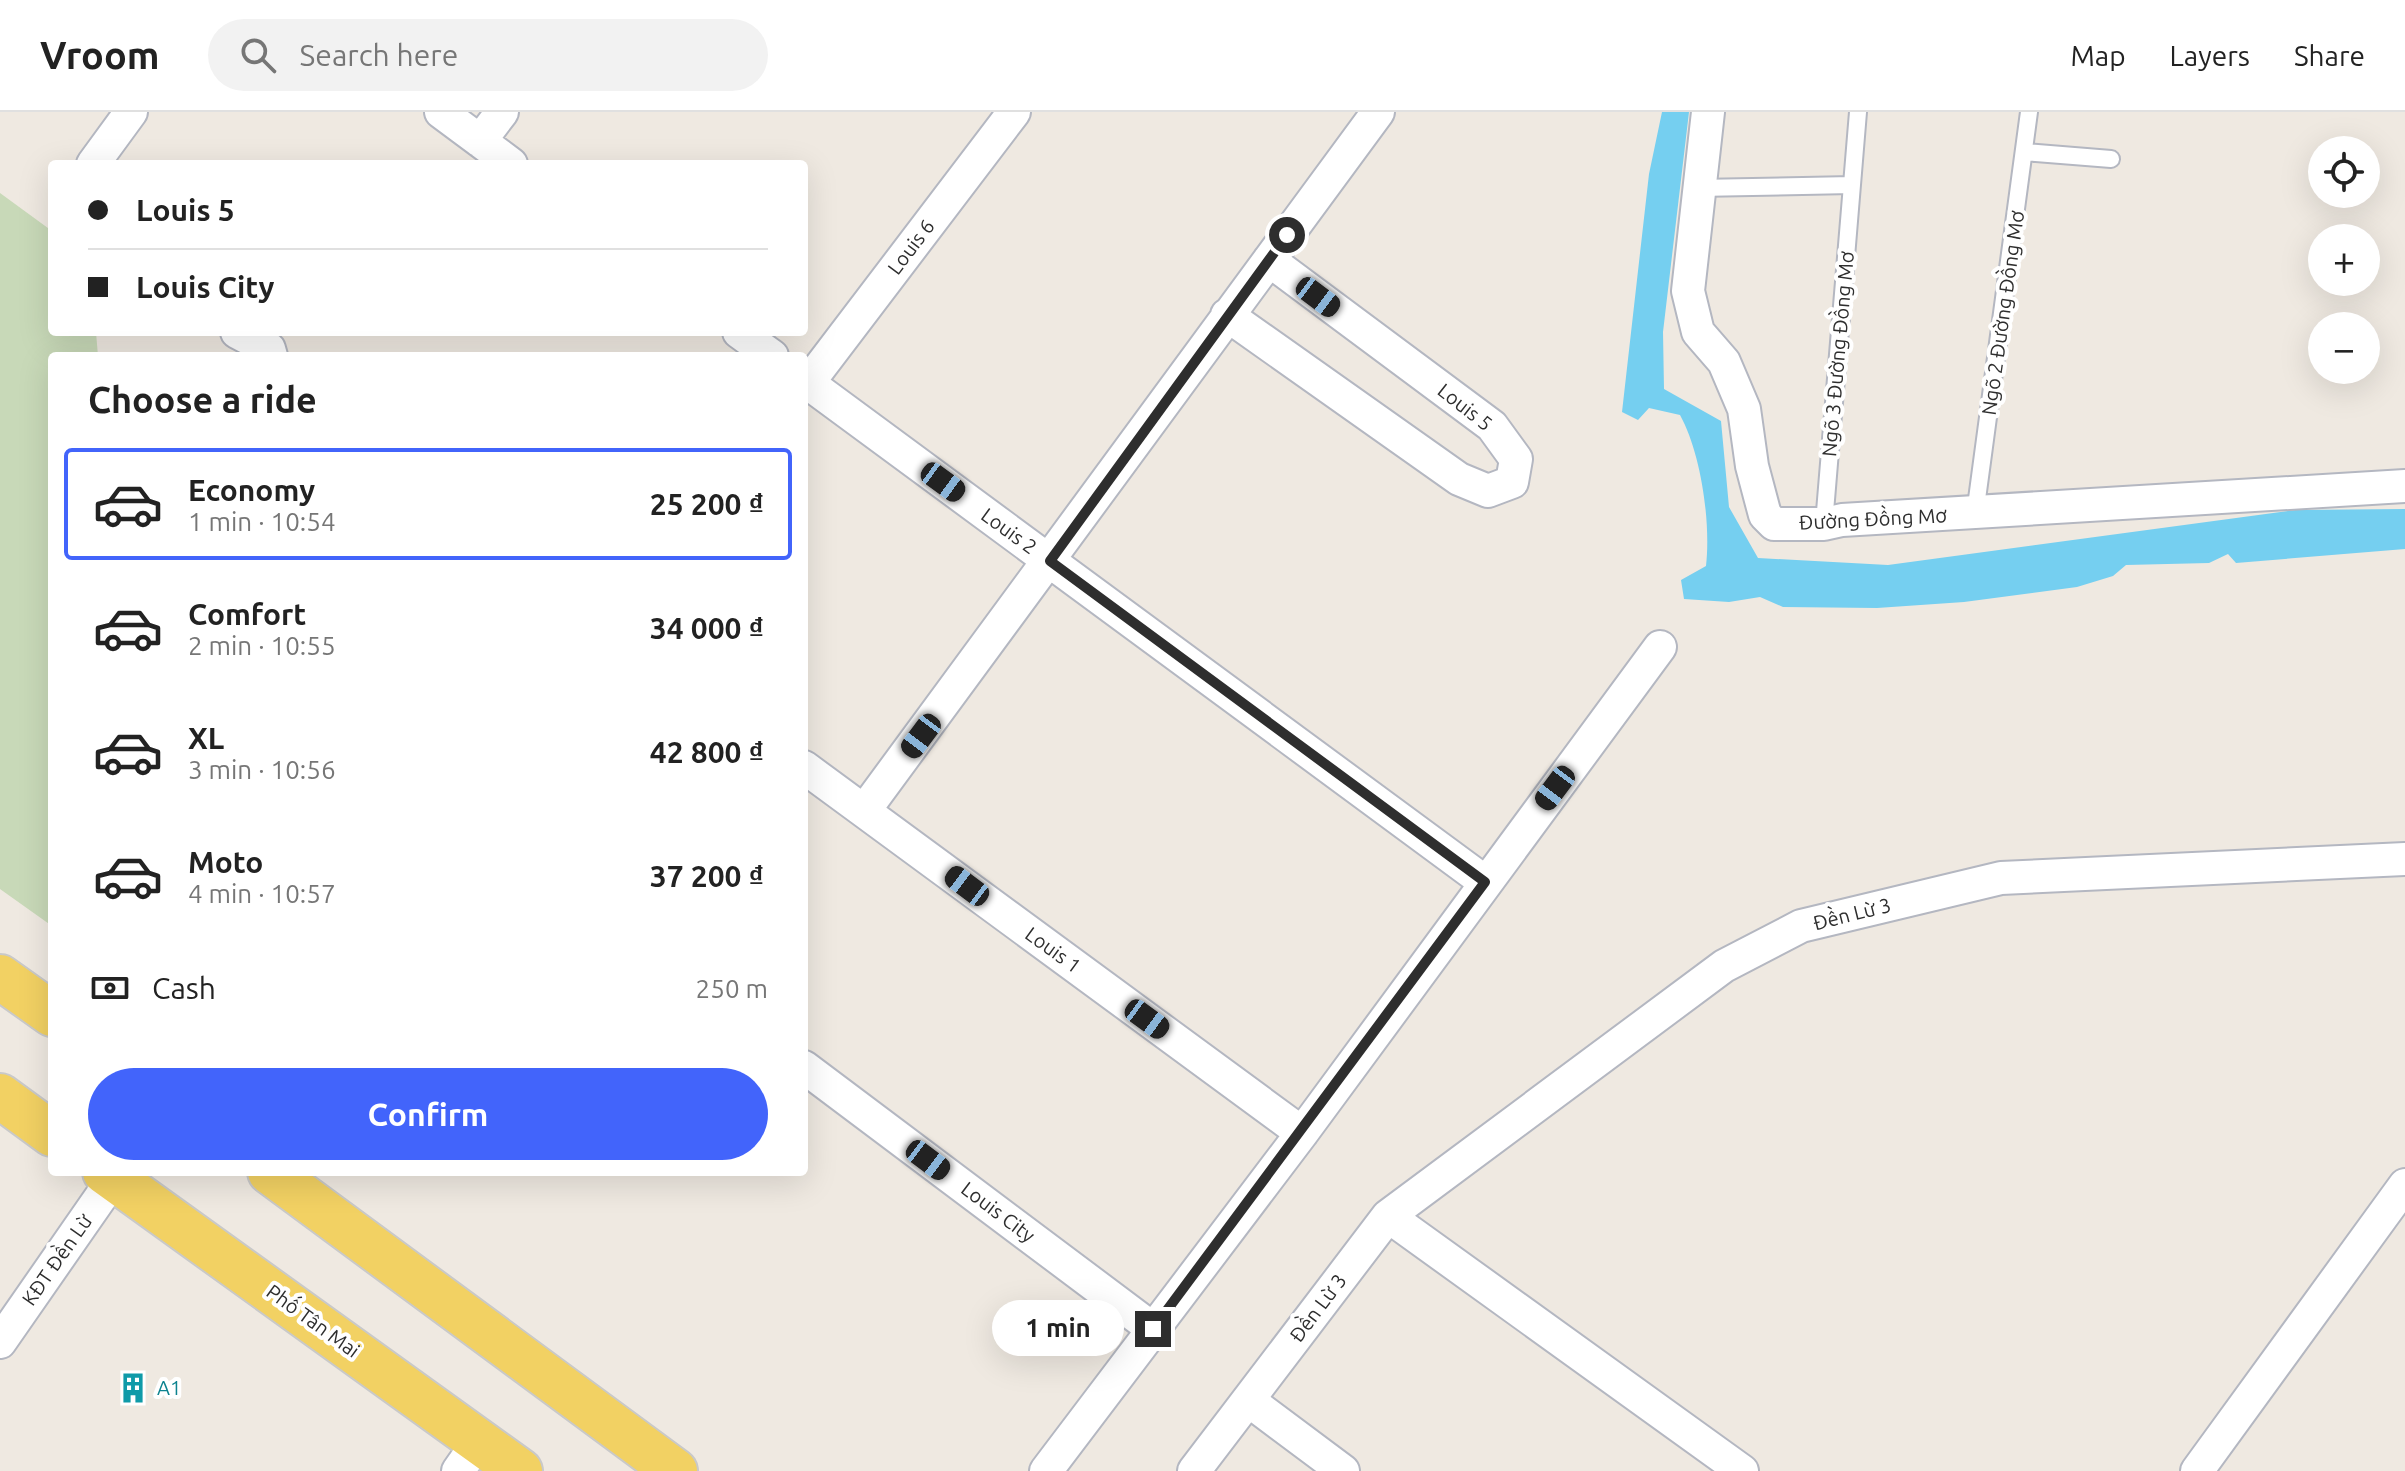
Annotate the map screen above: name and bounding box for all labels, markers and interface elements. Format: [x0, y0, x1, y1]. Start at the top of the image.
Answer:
search box [208, 19, 768, 91]
icon: search [236, 33, 280, 77]
text: Vroom [40, 34, 160, 76]
text: Search here [300, 38, 458, 72]
text: Map [2070, 40, 2126, 71]
text: Layers [2170, 40, 2250, 71]
text: Share [2294, 40, 2365, 71]
map controls [2308, 136, 2380, 384]
button: locate [2308, 136, 2380, 208]
text: Louis 5 [136, 193, 235, 227]
street label: Ngõ 2 Đường Đồng Mơ [1974, 209, 2028, 417]
street label: Louis 6 [883, 215, 939, 279]
route start [1269, 217, 1305, 253]
button: + [2308, 224, 2380, 296]
street label: Ngõ 3 Đường Đồng Mơ [1814, 250, 1858, 458]
text: Louis City [136, 270, 274, 304]
car [1292, 273, 1344, 321]
button: − [2308, 312, 2380, 384]
street label: Louis 5 [1434, 378, 1497, 435]
text: Choose a ride [88, 379, 317, 420]
car [917, 458, 969, 506]
icon: car [92, 468, 164, 540]
text: Economy [188, 473, 315, 507]
text: 25 200 ₫ [650, 487, 764, 521]
street label: Đường Đồng Mơ [1798, 500, 1948, 534]
street label: Louis 2 [977, 503, 1041, 558]
text: 1 min · 10:54 [188, 507, 336, 536]
icon: car [92, 592, 164, 664]
text: Comfort [188, 597, 306, 631]
text: 34 000 ₫ [650, 611, 764, 645]
text: 2 min · 10:55 [188, 631, 336, 660]
car [897, 710, 945, 762]
icon: car [92, 716, 164, 788]
text: XL [188, 721, 224, 755]
text: 42 800 ₫ [650, 735, 764, 769]
text: 3 min · 10:56 [188, 755, 336, 784]
car [1531, 762, 1579, 814]
icon: car [92, 840, 164, 912]
text: Moto [188, 845, 263, 879]
text: 37 200 ₫ [650, 859, 764, 893]
car [941, 862, 993, 910]
text: 4 min · 10:57 [188, 879, 336, 908]
street label: Đền Lừ 3 [1810, 890, 1893, 934]
street label: Louis 1 [1021, 922, 1085, 977]
icon: cash [88, 966, 132, 1010]
text: Cash [152, 971, 216, 1005]
text: 250 m [696, 974, 768, 1003]
car [1121, 995, 1173, 1043]
button: Confirm [88, 1068, 768, 1160]
car [902, 1136, 954, 1184]
street label: Louis City [957, 1177, 1040, 1247]
street label: KĐT Đền Lừ [15, 1207, 97, 1309]
street label: Đền Lừ 3 [1282, 1267, 1351, 1346]
street label: Phố Tân Mai [263, 1277, 366, 1362]
callout: 1 min [993, 1301, 1125, 1357]
route end [1135, 1311, 1171, 1347]
text: 1 min [1025, 1313, 1091, 1342]
building icon: A1 [116, 1371, 150, 1405]
place label: A1 [157, 1376, 181, 1399]

